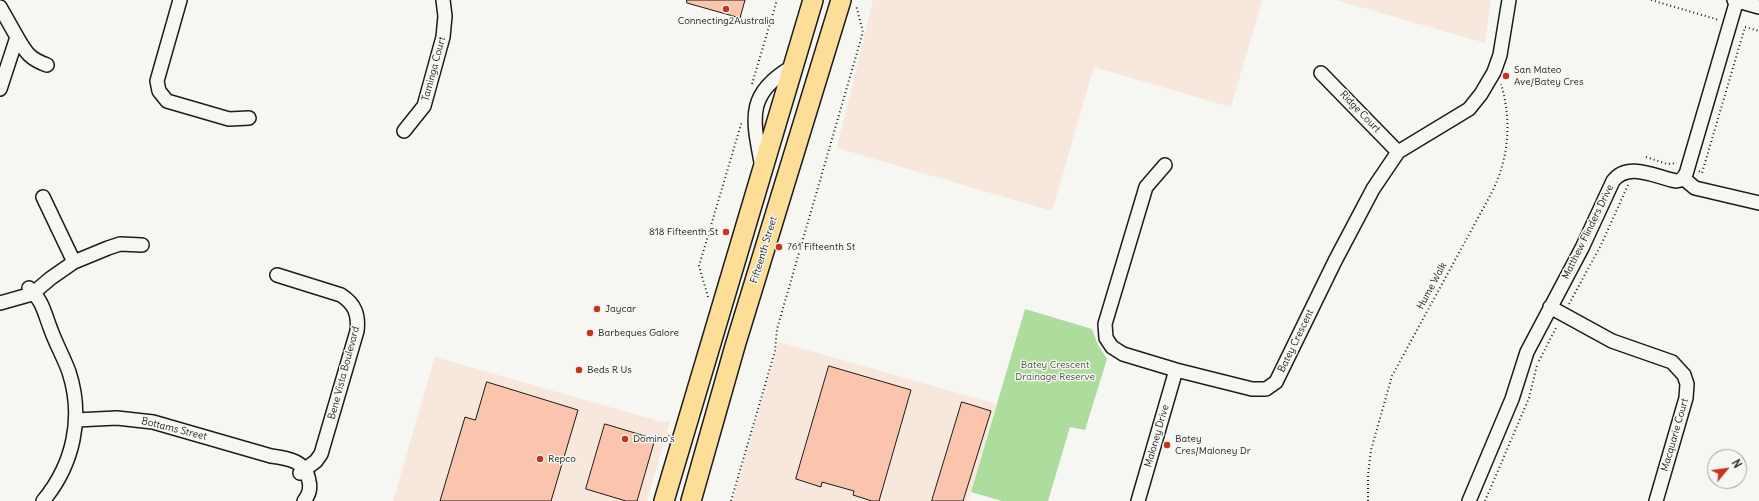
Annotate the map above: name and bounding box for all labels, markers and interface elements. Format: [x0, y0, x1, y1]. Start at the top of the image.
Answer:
marker: Connecting2Australia [721, 4, 731, 14]
place label: Connecting2Australia [678, 15, 774, 27]
street label: Taminga Court [420, 35, 448, 103]
place label: San Mateo Ave/Batey Cres [1514, 64, 1583, 88]
marker: San Mateo Ave/Batey Cres [1501, 71, 1511, 81]
street label: Ridge Court [1337, 89, 1383, 135]
street label: Matthew Flinders Drive [1560, 183, 1616, 281]
street label: Fifteenth Street [748, 215, 780, 285]
place label: 818 Fifteenth St [649, 226, 718, 238]
marker: 818 Fifteenth St [721, 227, 731, 237]
place label: 761 Fifteenth St [787, 241, 855, 253]
marker: 761 Fifteenth St [774, 242, 784, 252]
street label: Hume Walk [1415, 261, 1449, 311]
place label: Jaycar [605, 303, 636, 315]
marker: Jaycar [592, 304, 602, 314]
street label: Batey Crescent [1276, 308, 1316, 374]
street label: Bene Vista Boulevard [326, 325, 362, 421]
place label: Barbeques Galore [598, 327, 679, 339]
marker: Barbeques Galore [585, 328, 595, 338]
park label: Batey Crescent Drainage Reserve [1015, 359, 1095, 382]
place label: Beds R Us [587, 364, 632, 376]
marker: Beds R Us [574, 365, 584, 375]
street label: Macquarie Court [1659, 397, 1691, 473]
street label: Maloney Drive [1142, 403, 1172, 469]
street label: Bottams Street [140, 415, 208, 443]
place label: Domino's [633, 433, 674, 445]
place label: Batey Cres/Maloney Dr [1175, 433, 1251, 456]
marker: Domino's [620, 434, 630, 444]
marker: Batey Cres/Maloney Dr [1162, 440, 1172, 450]
north arrow [1707, 449, 1747, 489]
place label: Repco [548, 453, 576, 465]
marker: Repco [535, 454, 545, 464]
text: N [1729, 457, 1745, 470]

